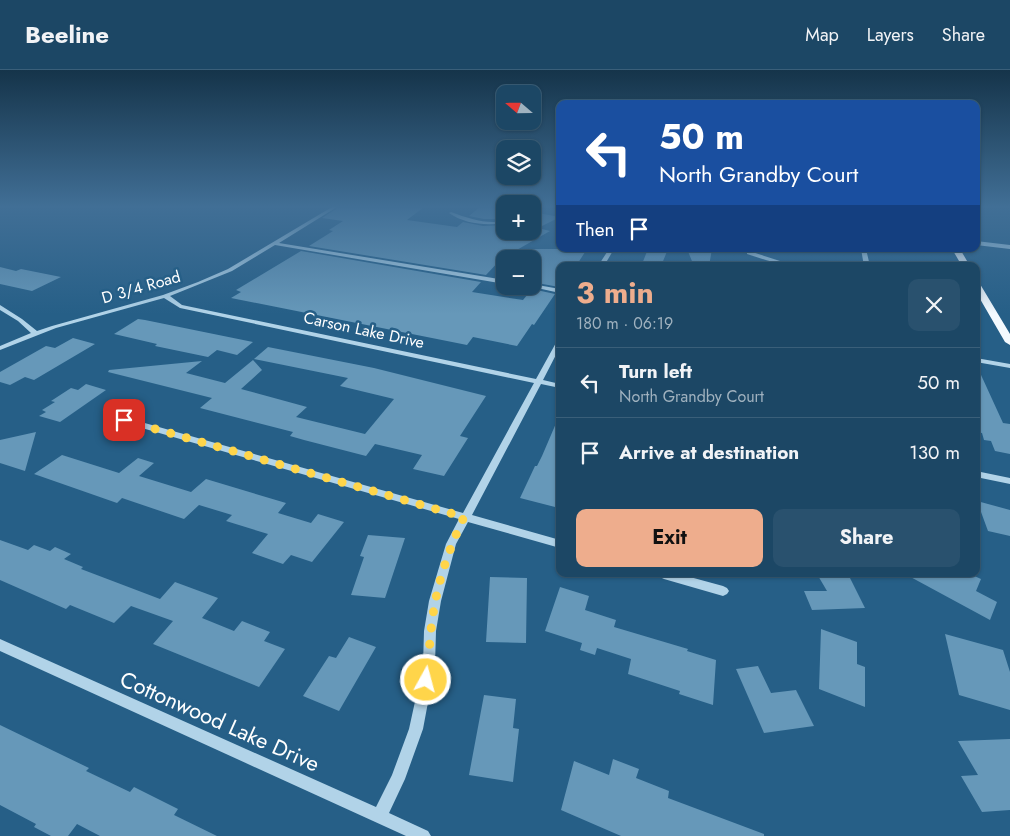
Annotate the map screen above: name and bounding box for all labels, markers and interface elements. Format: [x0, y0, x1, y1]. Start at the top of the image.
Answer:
text: Beeline [25, 17, 109, 52]
text: Map [805, 22, 839, 48]
text: Layers [867, 22, 914, 48]
text: Share [942, 22, 985, 48]
north arrow [496, 85, 541, 130]
map controls [496, 85, 541, 295]
text: 50 m [659, 112, 744, 162]
icon: left [576, 120, 641, 185]
button: layers [496, 140, 541, 185]
text: North Grandby Court [659, 158, 858, 190]
button: + [496, 195, 541, 240]
icon: arrive [625, 215, 653, 243]
text: Then [576, 216, 615, 243]
button: − [496, 250, 541, 295]
street label: D 3/4 Road [99, 265, 183, 309]
text: 3 min [576, 271, 654, 314]
button: close [908, 279, 960, 331]
street label: Carson Lake Drive [302, 306, 426, 354]
text: 180 m · 06:19 [576, 312, 673, 335]
text: Turn left [619, 358, 692, 385]
icon: left [576, 369, 604, 397]
text: 50 m [917, 369, 960, 396]
text: North Grandby Court [619, 385, 764, 408]
pin [103, 399, 145, 441]
icon: arrive [110, 406, 138, 434]
icon: arrive [576, 439, 604, 467]
text: Arrive at destination [619, 439, 799, 466]
text: 130 m [909, 439, 960, 466]
button: Exit [576, 509, 763, 567]
button: Share [773, 509, 960, 567]
position arrow [399, 653, 451, 705]
street label: Cottonwood Lake Drive [115, 663, 325, 779]

